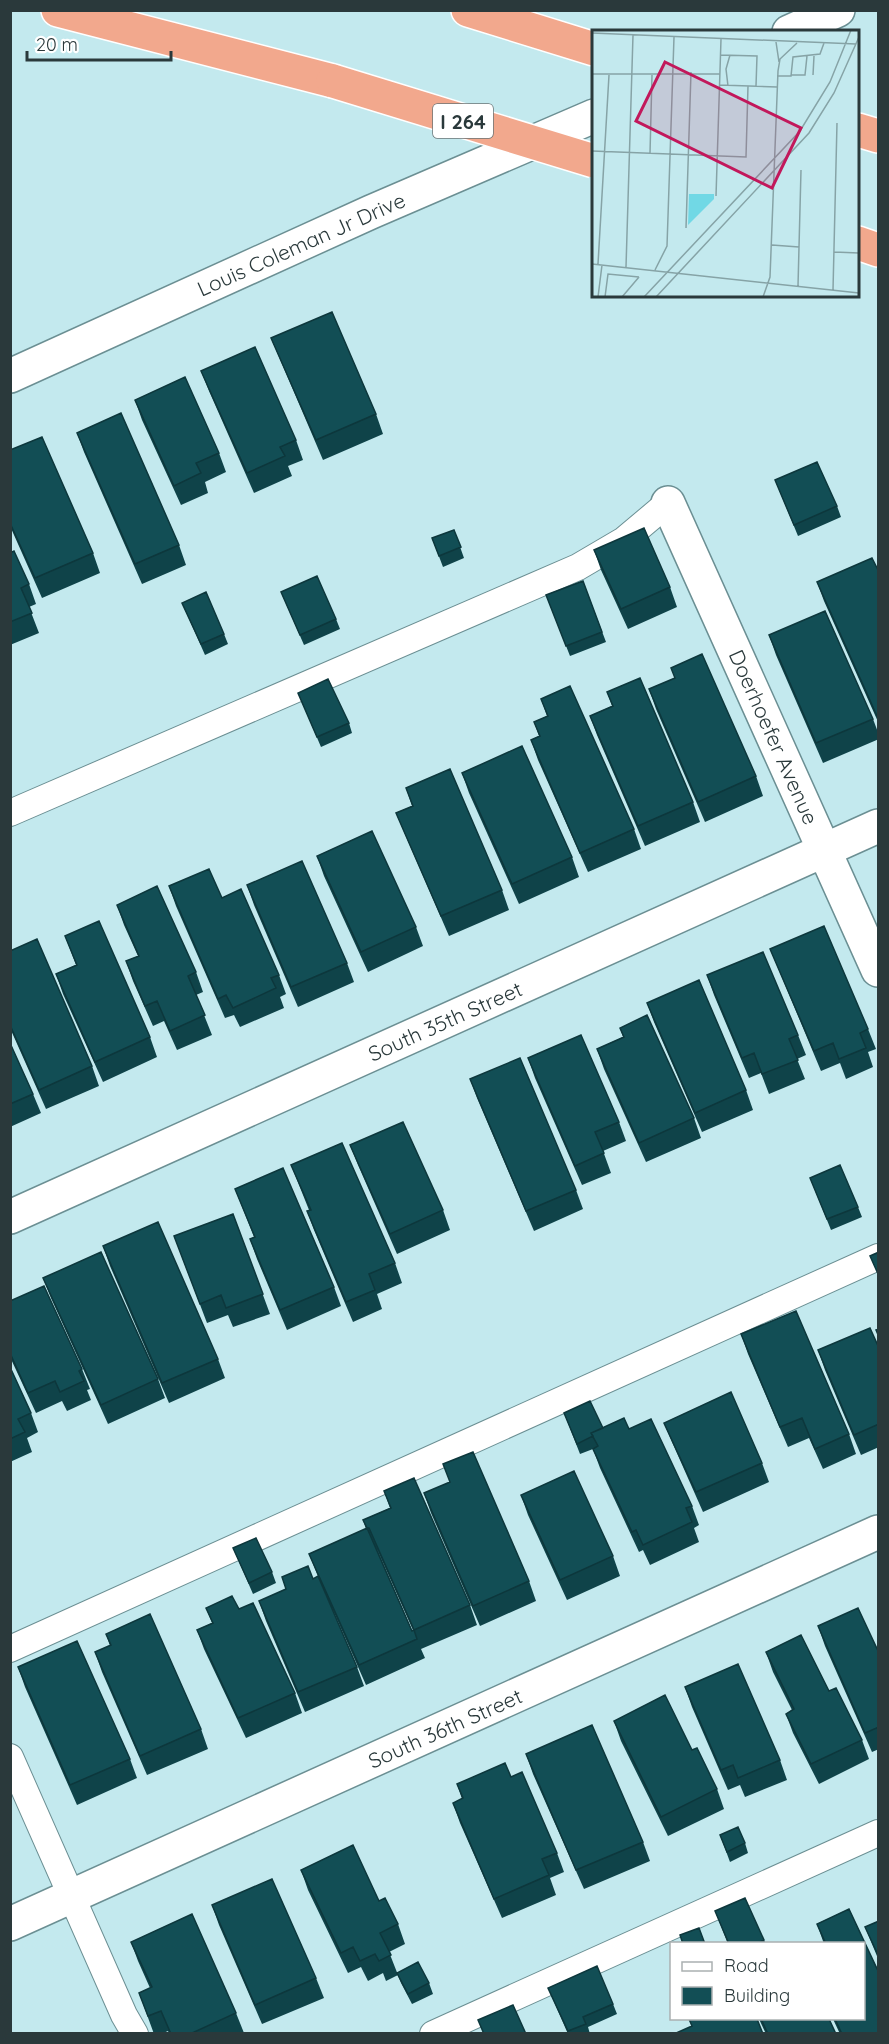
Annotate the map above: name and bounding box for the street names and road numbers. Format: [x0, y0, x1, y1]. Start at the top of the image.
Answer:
road number: I 264 [433, 104, 493, 138]
street label: Louis Coleman Jr Drive [193, 186, 409, 302]
street label: Doerhoefer Avenue [724, 646, 824, 828]
street label: South 35th Street [364, 975, 526, 1067]
street label: South 36th Street [364, 1682, 526, 1774]

